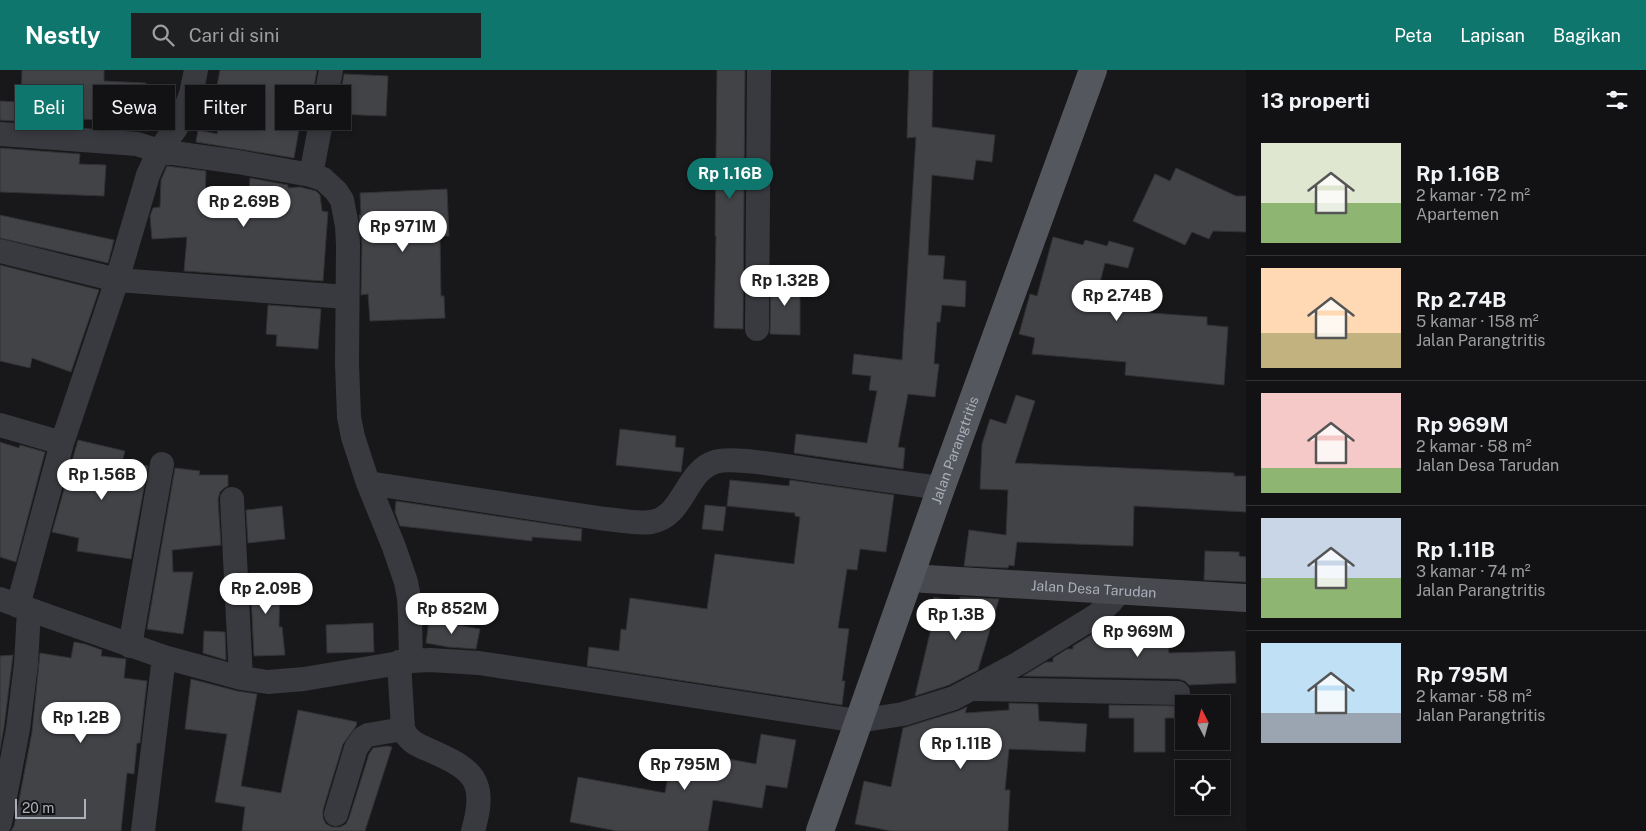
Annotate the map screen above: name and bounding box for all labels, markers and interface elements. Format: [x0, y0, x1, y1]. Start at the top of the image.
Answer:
search box [131, 13, 481, 58]
text: Nestly [25, 21, 101, 49]
icon: search [149, 21, 177, 49]
text: Cari di sini [189, 24, 279, 46]
text: Peta [1394, 25, 1432, 46]
text: Lapisan [1460, 25, 1525, 46]
text: Bagikan [1553, 25, 1621, 46]
chip: Beli [15, 85, 83, 130]
chip: Sewa [93, 85, 175, 130]
chip: Filter [185, 85, 265, 130]
chip: Baru [275, 85, 351, 130]
icon: filters [1603, 86, 1631, 114]
text: 13 properti [1261, 88, 1370, 113]
pin: Rp 1.16B [678, 158, 782, 200]
text: Rp 1.16B [1416, 161, 1500, 186]
icon: home [1301, 163, 1361, 223]
text: Rp 1.16B [698, 164, 762, 183]
pin: Rp 2.69B [192, 186, 296, 228]
text: 2 kamar · 72 m² [1416, 186, 1530, 205]
text: Rp 2.69B [209, 192, 279, 211]
text: Apartemen [1416, 205, 1499, 224]
pin: Rp 971M [357, 210, 449, 253]
text: Rp 971M [370, 217, 436, 236]
pin: Rp 1.32B [733, 264, 837, 307]
text: Rp 1.32B [751, 271, 819, 290]
pin: Rp 2.74B [1065, 280, 1169, 322]
text: Rp 2.74B [1083, 286, 1151, 305]
text: Rp 2.74B [1416, 287, 1506, 312]
icon: home [1301, 288, 1361, 348]
text: 5 kamar · 158 m² [1416, 312, 1539, 331]
text: Jalan Parangtritis [1416, 331, 1545, 350]
street label: Jalan Parangtritis [928, 394, 982, 506]
text: Rp 969M [1416, 412, 1509, 437]
icon: home [1301, 413, 1361, 473]
text: 2 kamar · 58 m² [1416, 437, 1532, 456]
text: Jalan Desa Tarudan [1416, 456, 1559, 475]
pin: Rp 1.56B [50, 458, 154, 501]
text: Rp 1.56B [68, 465, 136, 484]
text: Rp 1.11B [1416, 537, 1495, 562]
icon: home [1301, 538, 1361, 598]
text: 3 kamar · 74 m² [1416, 562, 1531, 581]
pin: Rp 2.09B [214, 572, 318, 615]
street label: Jalan Desa Tarudan [1031, 577, 1157, 601]
text: Rp 2.09B [231, 579, 301, 598]
text: Jalan Parangtritis [1416, 581, 1545, 600]
pin: Rp 852M [406, 592, 498, 635]
pin: Rp 1.3B [910, 598, 1002, 641]
text: Rp 852M [417, 599, 487, 618]
text: Rp 1.3B [927, 605, 985, 624]
pin: Rp 969M [1092, 616, 1184, 658]
text: Rp 969M [1103, 622, 1173, 641]
text: Rp 795M [1416, 662, 1508, 687]
icon: home [1301, 663, 1361, 723]
text: 2 kamar · 58 m² [1416, 687, 1532, 706]
north arrow [1175, 695, 1230, 750]
map controls [1175, 695, 1230, 815]
pin: Rp 1.2B [35, 702, 127, 744]
text: Jalan Parangtritis [1416, 706, 1545, 725]
text: Rp 1.2B [53, 708, 109, 727]
pin: Rp 1.11B [909, 728, 1013, 770]
text: Rp 1.11B [931, 734, 991, 753]
pin: Rp 795M [639, 748, 731, 791]
text: Rp 795M [650, 755, 720, 774]
button: locate [1175, 760, 1230, 815]
scale bar [15, 796, 86, 819]
text: 20 m [22, 800, 54, 816]

